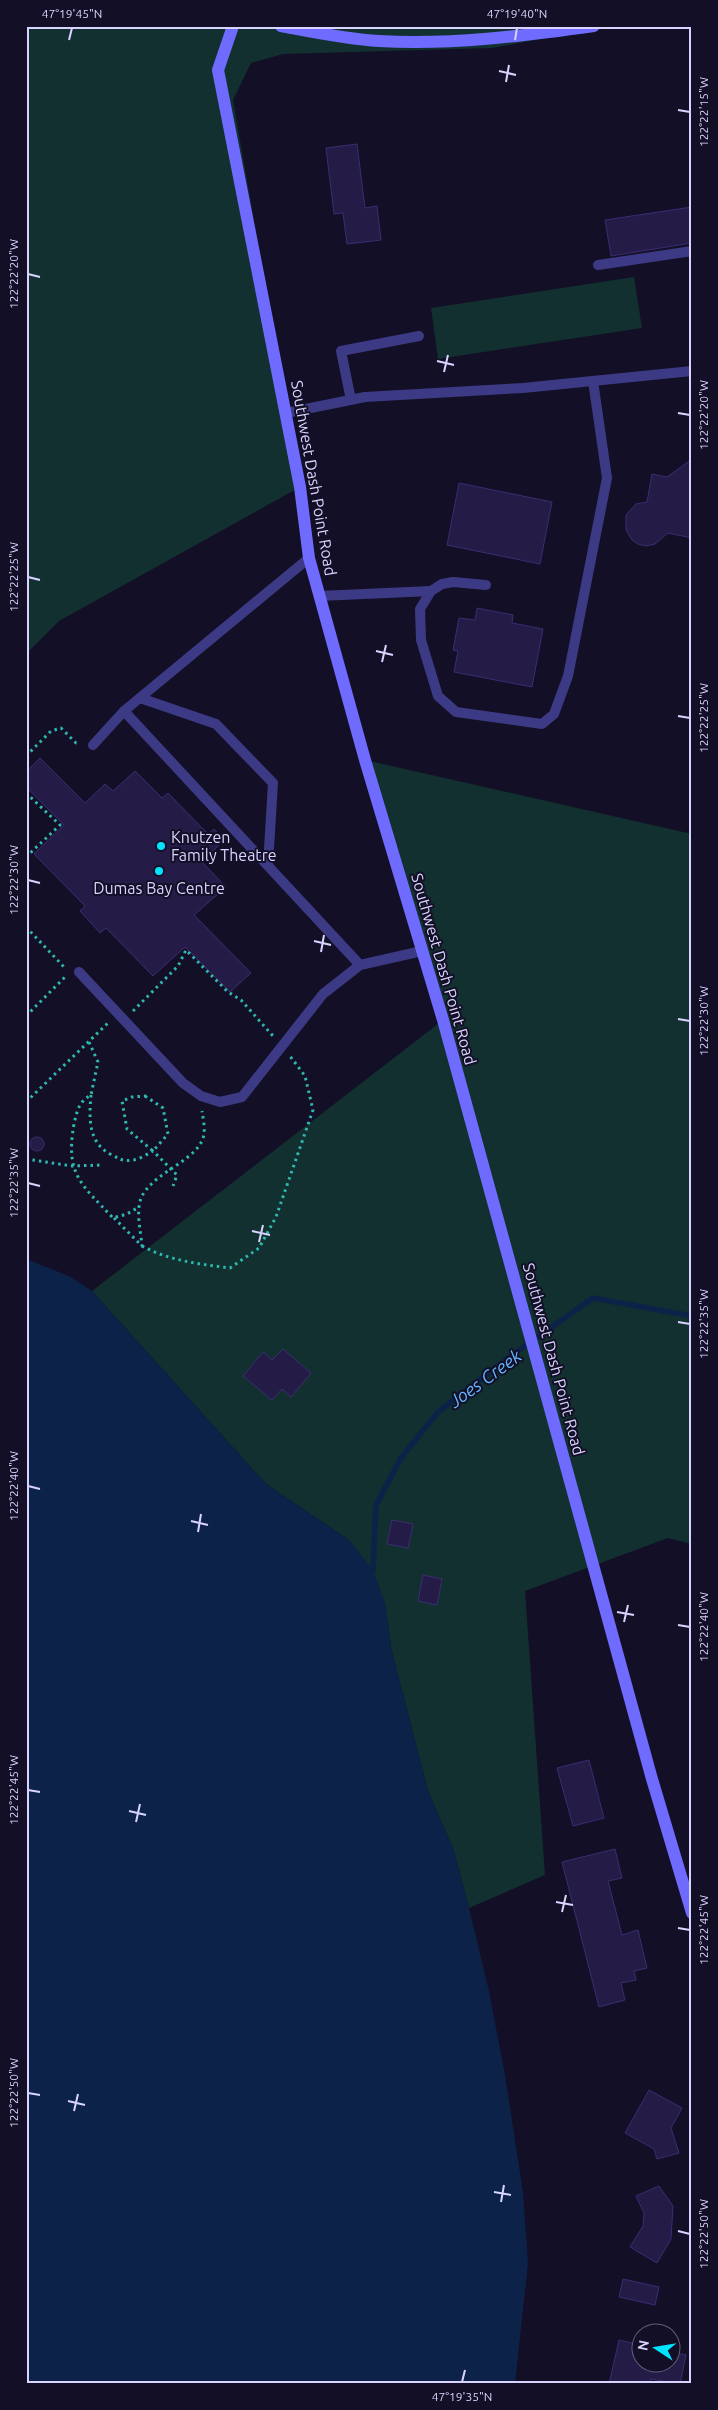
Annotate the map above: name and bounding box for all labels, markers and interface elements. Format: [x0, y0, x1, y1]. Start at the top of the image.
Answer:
text: 47°19'45"N [42, 7, 102, 20]
text: 47°19'40"N [487, 7, 547, 20]
text: 122°22'15"W [697, 77, 710, 147]
text: 122°22'20"W [7, 239, 20, 309]
street label: Southwest Dash Point Road [288, 379, 340, 577]
text: 122°22'20"W [697, 380, 710, 450]
text: 122°22'25"W [7, 542, 20, 612]
text: 122°22'25"W [697, 683, 710, 753]
place label: Knutzen Family Theatre [171, 828, 277, 864]
marker: Knutzen Family Theatre [155, 840, 167, 852]
text: 122°22'30"W [7, 845, 20, 915]
marker: Dumas Bay Centre [153, 865, 165, 877]
street label: Southwest Dash Point Road [408, 871, 480, 1067]
place label: Dumas Bay Centre [93, 879, 225, 897]
text: 122°22'30"W [697, 986, 710, 1056]
text: 122°22'35"W [7, 1148, 20, 1218]
street label: Southwest Dash Point Road [520, 1261, 588, 1457]
text: 122°22'35"W [697, 1289, 710, 1359]
water label: Joes Creek [444, 1345, 526, 1412]
text: 122°22'40"W [7, 1451, 20, 1521]
text: 122°22'40"W [697, 1592, 710, 1662]
text: 122°22'45"W [7, 1755, 20, 1825]
text: 122°22'45"W [697, 1895, 710, 1965]
text: 122°22'50"W [7, 2058, 20, 2128]
text: 122°22'50"W [697, 2199, 710, 2269]
north arrow [630, 2322, 680, 2372]
text: N [634, 2339, 652, 2352]
text: 47°19'35"N [432, 2390, 492, 2403]

